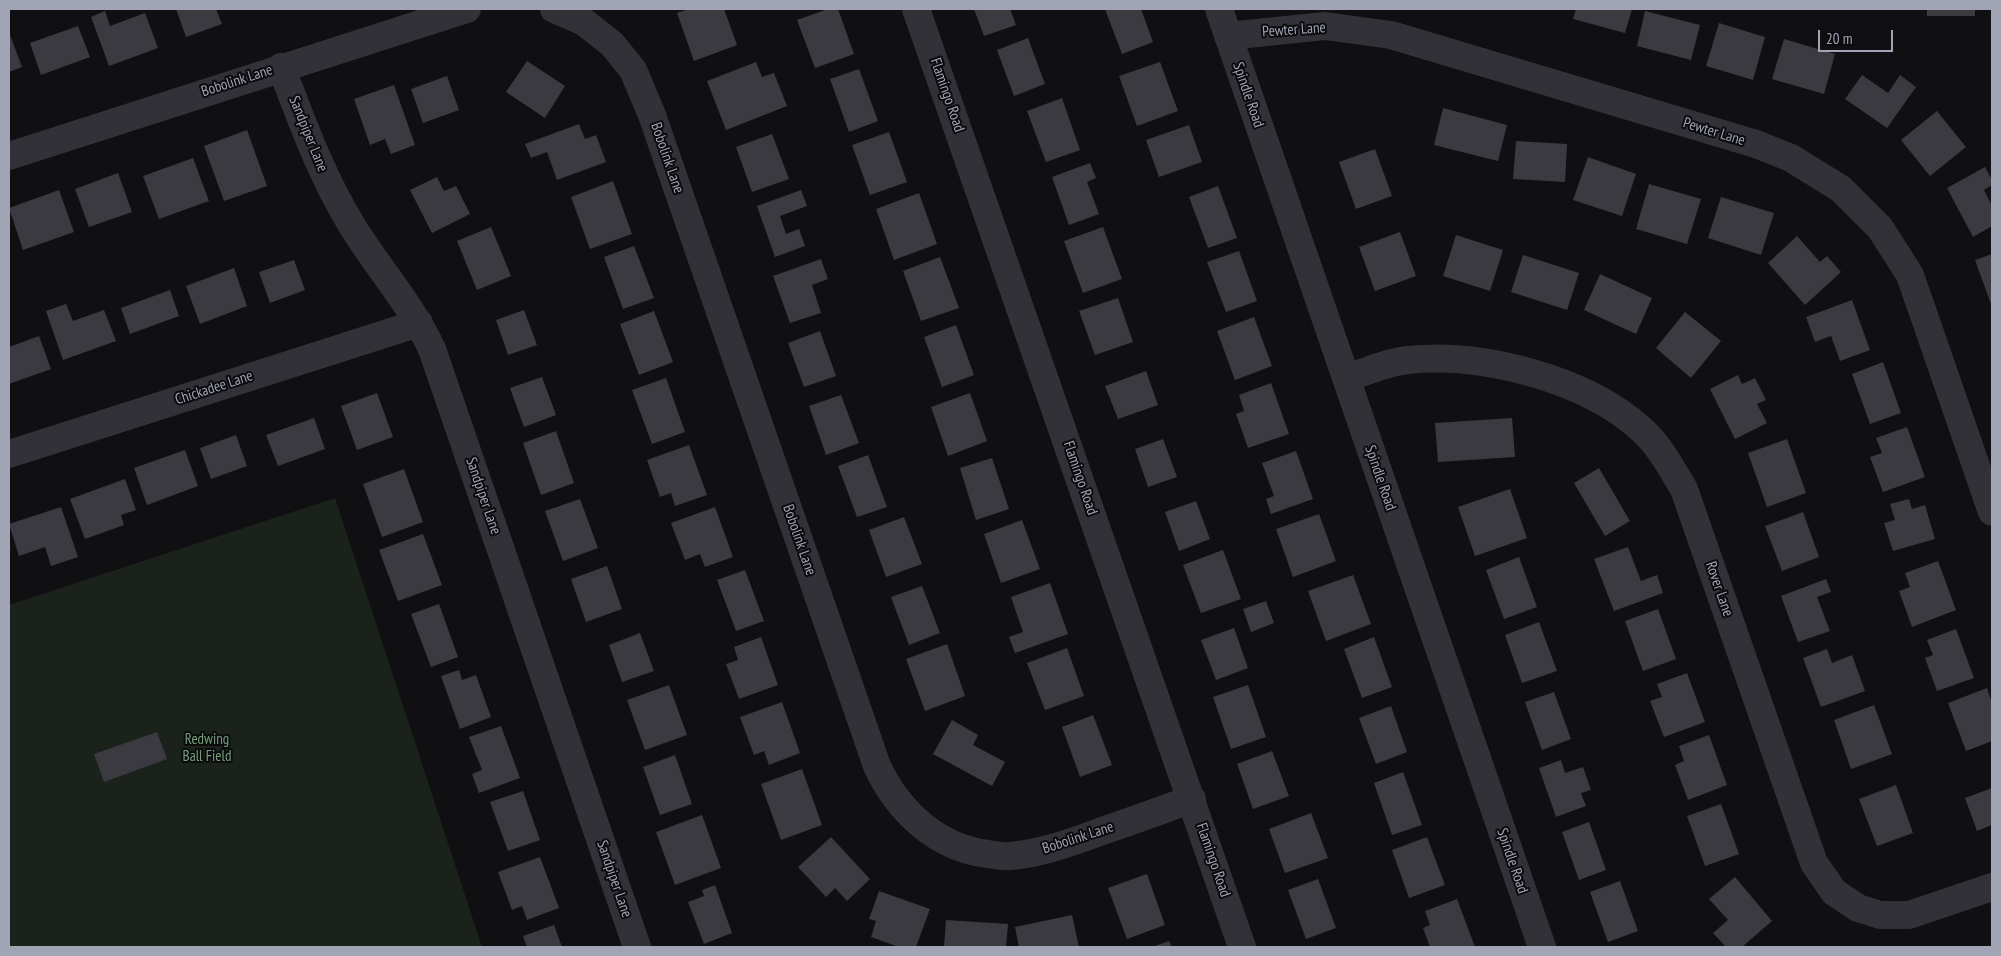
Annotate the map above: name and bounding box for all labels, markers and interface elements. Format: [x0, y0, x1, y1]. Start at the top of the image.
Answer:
street label: Pewter Lane [1262, 19, 1326, 41]
scale bar [1821, 20, 1896, 52]
text: 20 m [1826, 29, 1852, 48]
street label: Flamingo Road [926, 56, 968, 134]
street label: Spindle Road [1228, 60, 1268, 130]
street label: Bobolink Lane [199, 61, 275, 101]
street label: Sandpiper Lane [285, 94, 331, 174]
street label: Pewter Lane [1681, 114, 1747, 150]
street label: Bobolink Lane [646, 120, 688, 196]
street label: Chickadee Lane [173, 367, 255, 409]
street label: Flamingo Road [1059, 439, 1101, 517]
street label: Spindle Road [1360, 443, 1400, 513]
street label: Sandpiper Lane [461, 455, 505, 537]
street label: Bobolink Lane [778, 502, 820, 578]
street label: Rover Lane [1701, 559, 1737, 619]
park label: Redwing Ball Field [183, 731, 231, 766]
street label: Bobolink Lane [1040, 818, 1116, 858]
street label: Flamingo Road [1192, 821, 1234, 899]
street label: Spindle Road [1492, 826, 1532, 896]
street label: Sandpiper Lane [592, 838, 636, 920]

